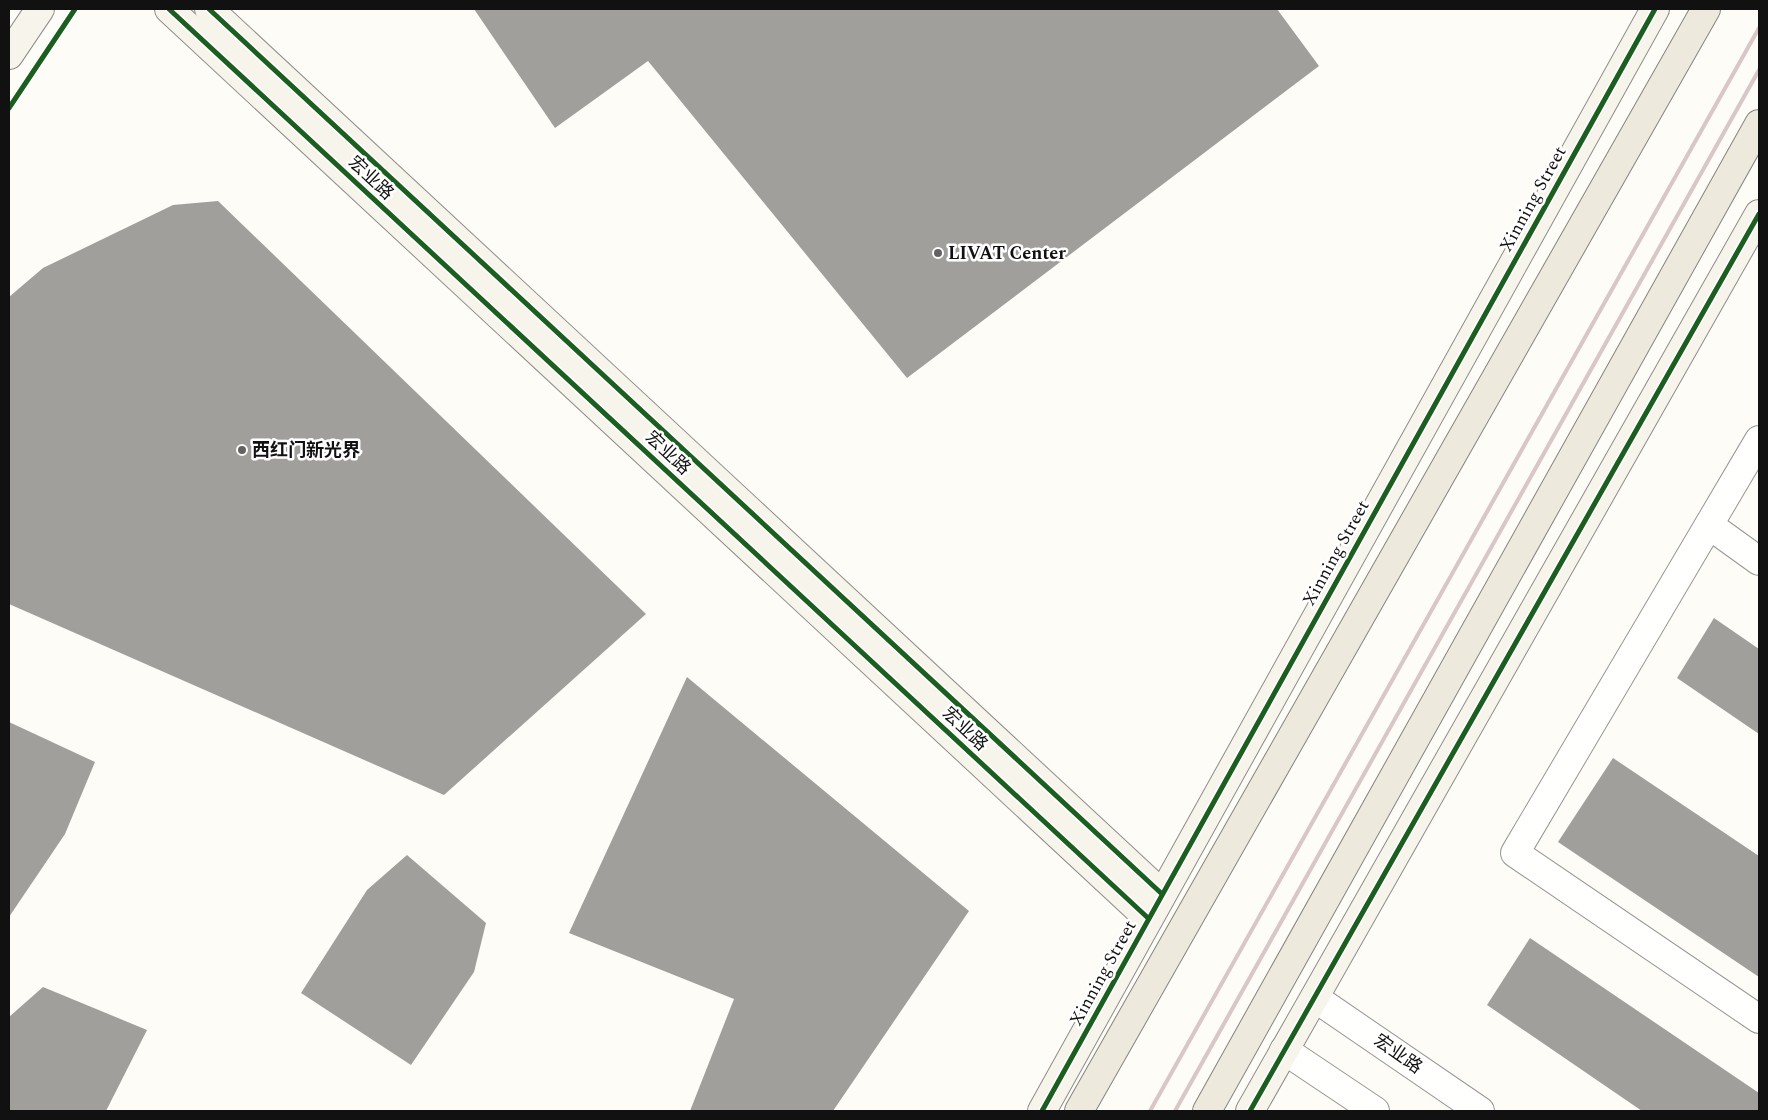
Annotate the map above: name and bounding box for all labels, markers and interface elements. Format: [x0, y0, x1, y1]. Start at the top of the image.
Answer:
street label: Xinning Street [1493, 141, 1573, 257]
street label: 宏业路 [342, 150, 400, 206]
place label: LIVAT Center [948, 240, 1066, 267]
marker: LIVAT Center [932, 247, 944, 259]
street label: 宏业路 [639, 425, 697, 481]
place label: 西红门新光界 [252, 437, 360, 464]
marker: 西红门新光界 [236, 444, 248, 456]
street label: Xinning Street [1296, 495, 1376, 611]
street label: 宏业路 [936, 701, 994, 757]
street label: Xinning Street [1063, 915, 1143, 1031]
street label: 宏业路 [1368, 1027, 1428, 1081]

